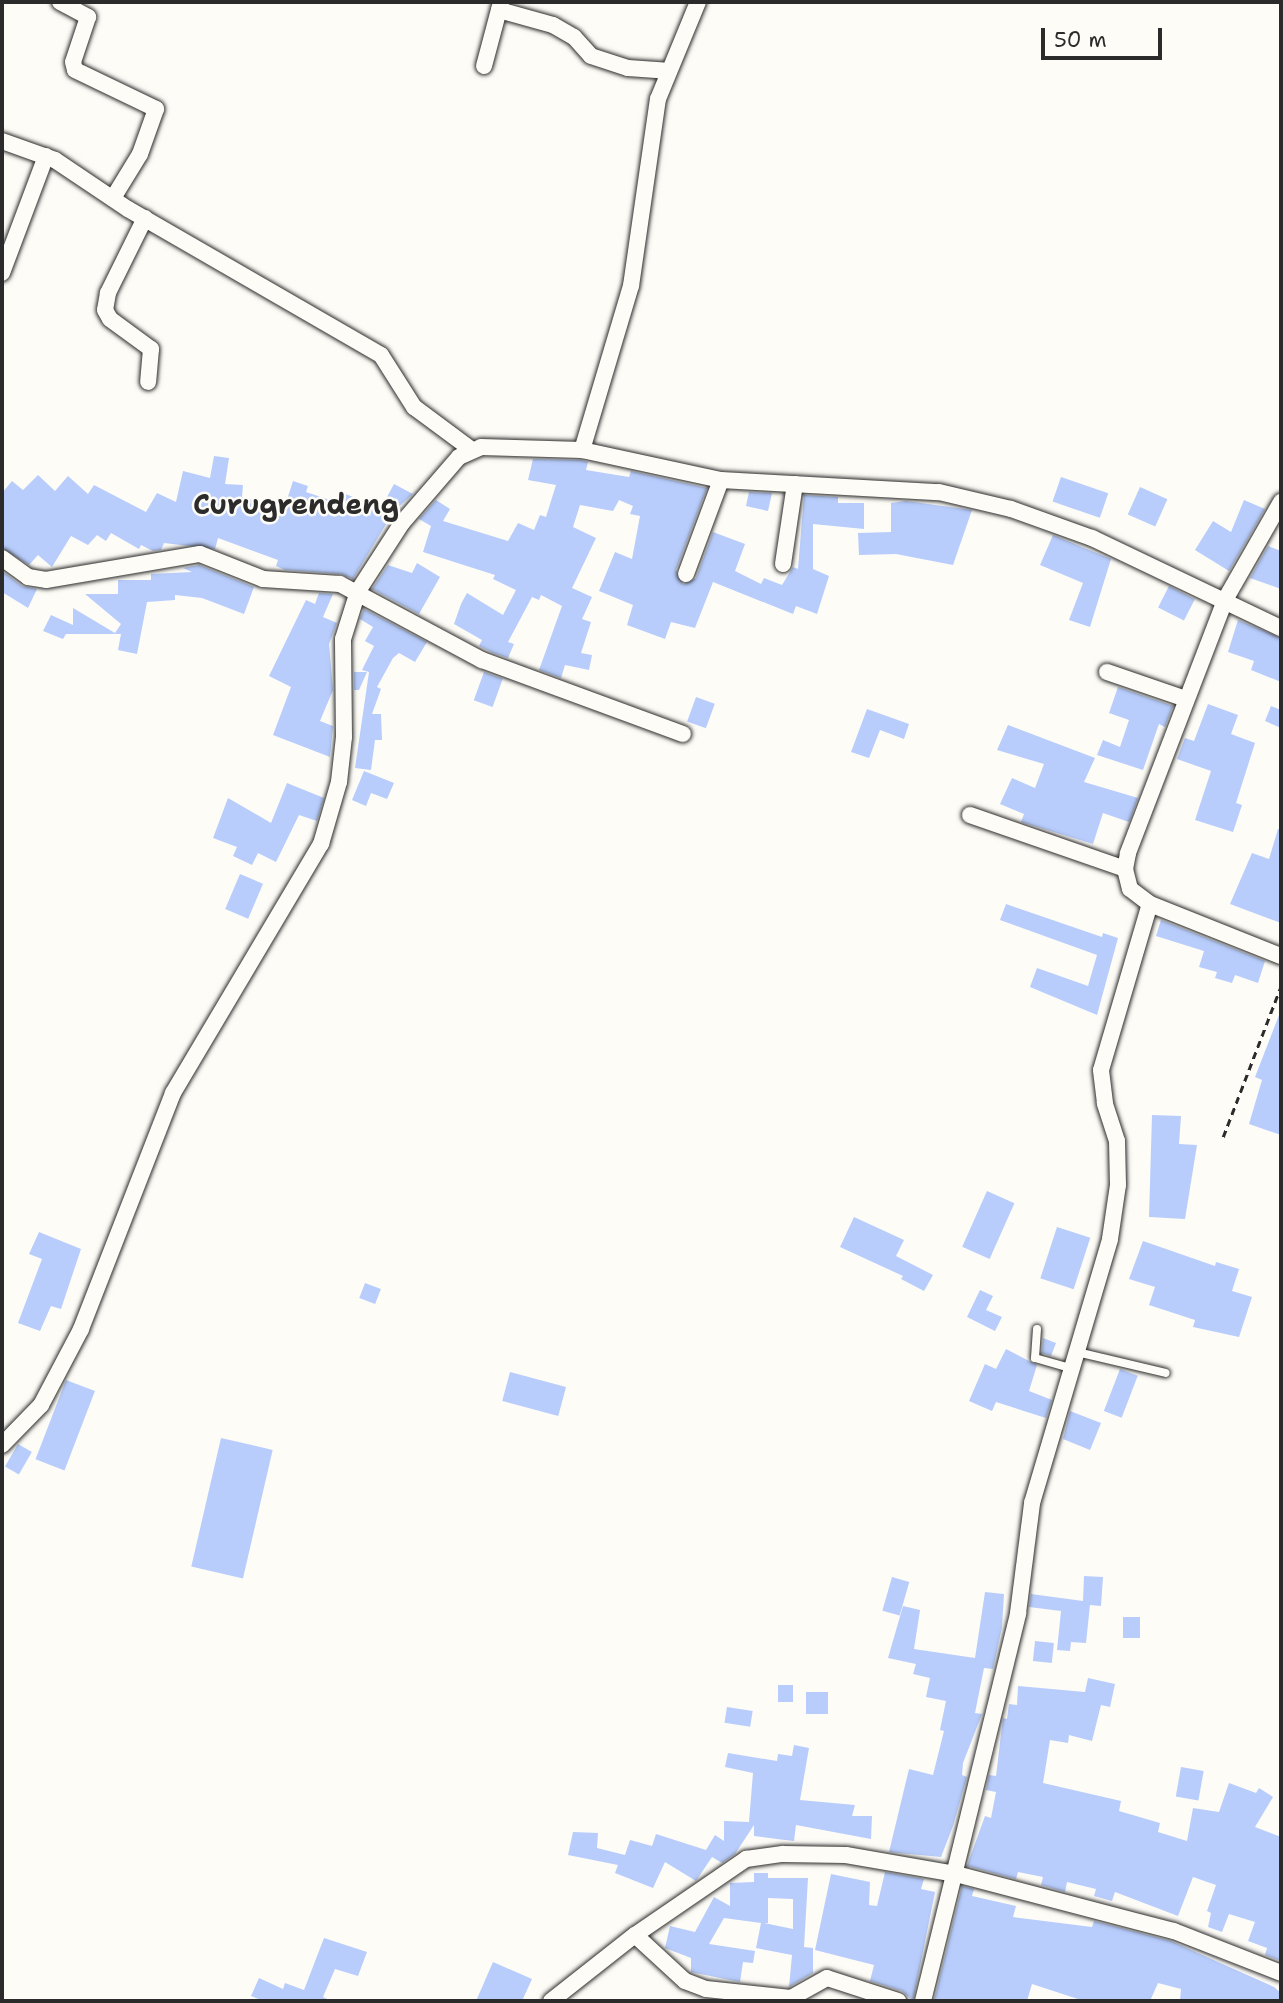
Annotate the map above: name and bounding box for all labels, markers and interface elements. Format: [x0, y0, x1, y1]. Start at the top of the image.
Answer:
scale bar [1045, 14, 1166, 58]
text: 50 m [1054, 26, 1107, 54]
district label: Curugrendeng [193, 487, 399, 521]

